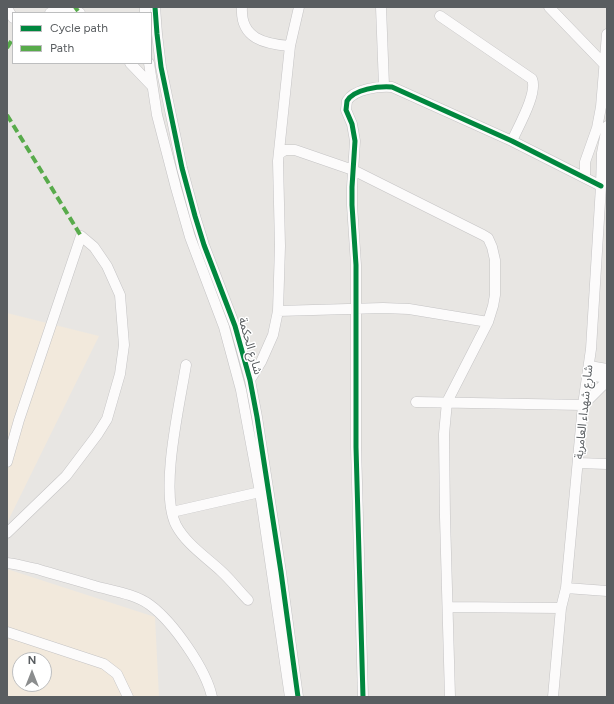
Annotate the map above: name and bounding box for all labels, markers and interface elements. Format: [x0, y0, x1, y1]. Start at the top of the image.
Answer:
legend [12, 12, 152, 64]
text: Cycle path [50, 21, 108, 35]
text: Path [50, 41, 74, 55]
street label: شارع الحكمة [235, 316, 265, 376]
street label: شارع شهداء العامرية [572, 364, 596, 460]
north arrow [12, 652, 52, 692]
text: N [28, 654, 36, 667]

